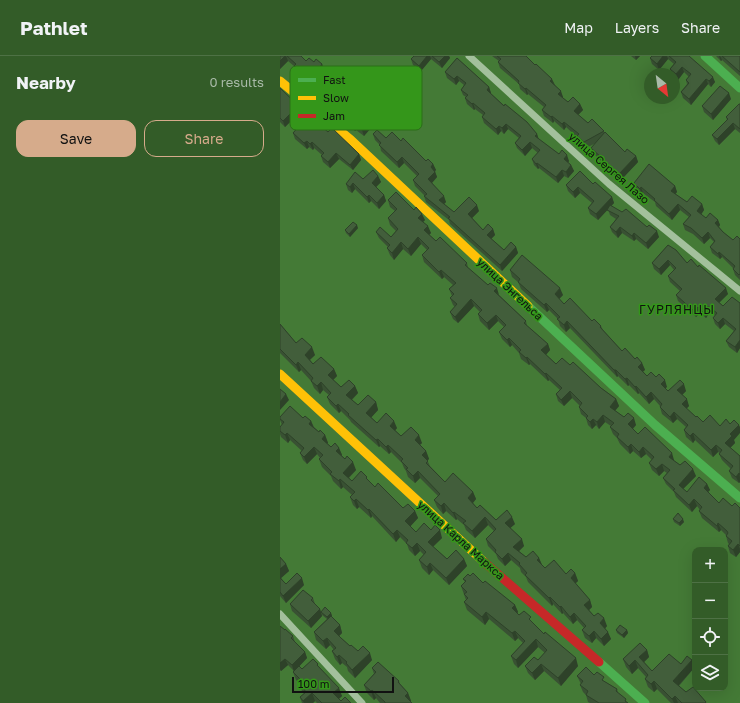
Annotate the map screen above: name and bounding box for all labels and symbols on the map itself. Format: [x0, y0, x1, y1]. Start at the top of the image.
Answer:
legend [290, 66, 422, 130]
north arrow [644, 68, 680, 104]
text: Fast [323, 73, 346, 86]
text: Slow [323, 91, 349, 104]
text: Jam [323, 109, 345, 122]
street label: улица Сергея Лазо [566, 129, 653, 206]
street label: улица Энгельса [475, 255, 546, 322]
district label: ГУРЛЯНЦЫ [639, 302, 715, 317]
street label: улица Карла Маркса [416, 497, 507, 582]
scale bar [292, 675, 394, 694]

